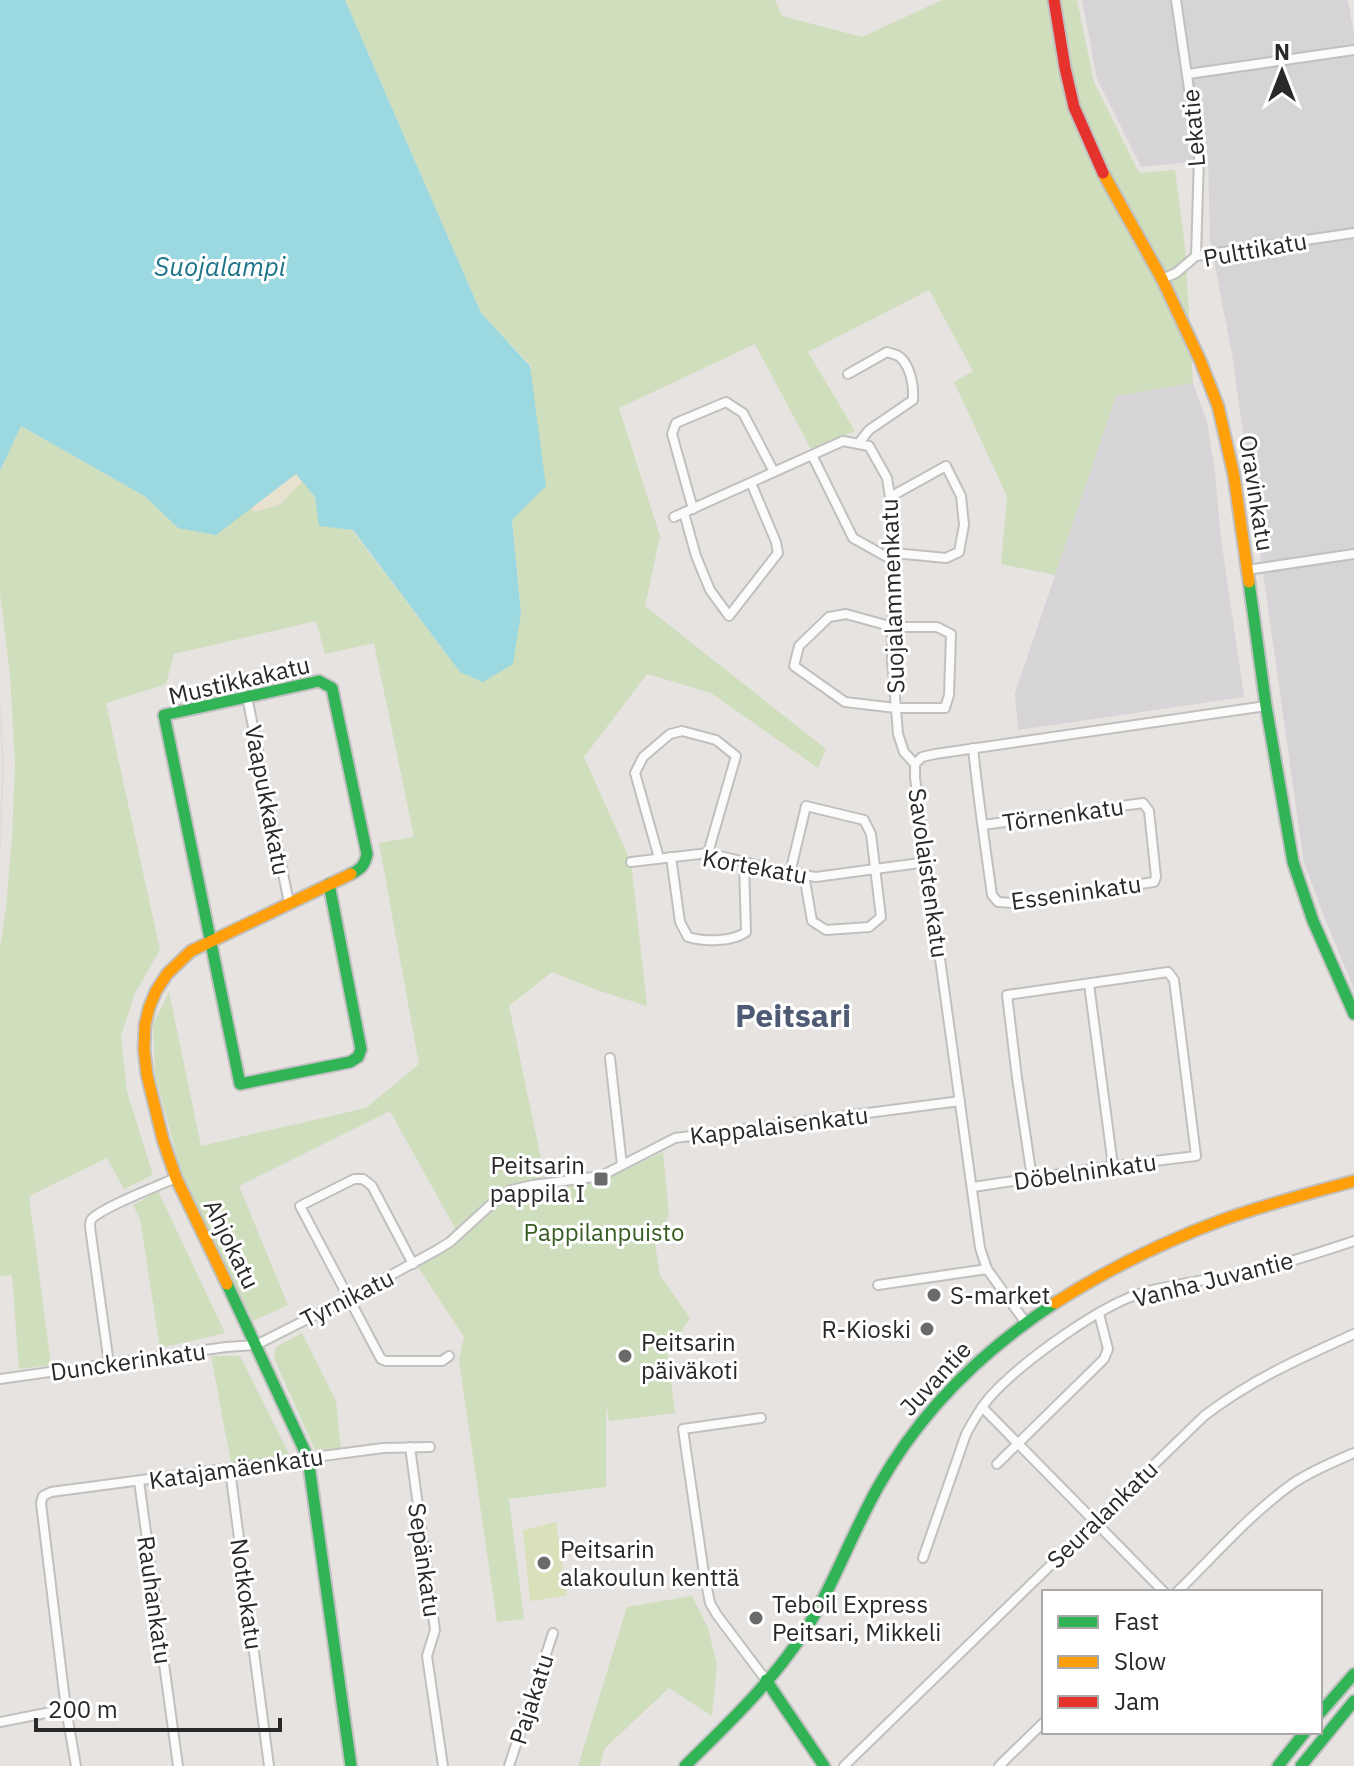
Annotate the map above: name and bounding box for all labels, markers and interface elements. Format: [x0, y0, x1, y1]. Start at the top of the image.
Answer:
north arrow [1242, 32, 1322, 112]
text: N [1274, 37, 1290, 66]
street label: Lekatie [1174, 88, 1212, 168]
street label: Pulttikatu [1201, 224, 1309, 274]
water label: Suojalampi [154, 249, 286, 283]
street label: Oravinkatu [1232, 433, 1282, 553]
street label: Suojalammenkatu [873, 498, 911, 694]
street label: Mustikkakatu [165, 648, 313, 712]
street label: Vaapukkakatu [238, 722, 298, 878]
street label: Savolaistenkatu [901, 786, 957, 960]
street label: Törnenkatu [1000, 790, 1126, 838]
street label: Kortekatu [700, 841, 810, 891]
street label: Esseninkatu [1009, 867, 1143, 917]
district label: Peitsari [735, 994, 851, 1036]
street label: Kappalaisenkatu [688, 1098, 870, 1152]
street label: Döbelninkatu [1012, 1145, 1158, 1197]
place label: Peitsarin pappila I [490, 1149, 585, 1209]
marker: Peitsarin pappila I [592, 1170, 610, 1188]
street label: Ahjokatu [197, 1194, 267, 1294]
park label: Pappilanpuisto [524, 1216, 684, 1248]
street label: Vanha Juvantie [1130, 1244, 1296, 1314]
street label: Tyrnikatu [295, 1261, 399, 1335]
place label: S-market [950, 1279, 1050, 1311]
marker: S-market [925, 1286, 943, 1304]
place label: R-Kioski [821, 1313, 911, 1345]
marker: R-Kioski [918, 1320, 936, 1338]
place label: Peitsarin päiväkoti [641, 1326, 738, 1386]
street label: Dunckerinkatu [48, 1334, 208, 1388]
street label: Juvantie [892, 1334, 978, 1422]
marker: Peitsarin päiväkoti [616, 1347, 634, 1365]
street label: Katajamäenkatu [147, 1440, 325, 1496]
street label: Seuralankatu [1040, 1453, 1164, 1575]
street label: Sepänkatu [401, 1501, 449, 1619]
place label: Peitsarin alakoulun kenttä [560, 1533, 740, 1593]
street label: Rauhankatu [130, 1534, 180, 1666]
street label: Notkokatu [223, 1536, 271, 1652]
marker: Peitsarin alakoulun kenttä [535, 1554, 553, 1572]
place label: Teboil Express Peitsari, Mikkeli [772, 1588, 941, 1648]
legend [1042, 1590, 1322, 1734]
text: Fast [1114, 1605, 1159, 1637]
marker: Teboil Express Peitsari, Mikkeli [747, 1609, 765, 1627]
text: Slow [1114, 1645, 1166, 1677]
street label: Pajakatu [501, 1650, 561, 1748]
scale bar [36, 1682, 280, 1732]
text: Jam [1114, 1685, 1160, 1717]
text: 200 m [48, 1693, 118, 1725]

